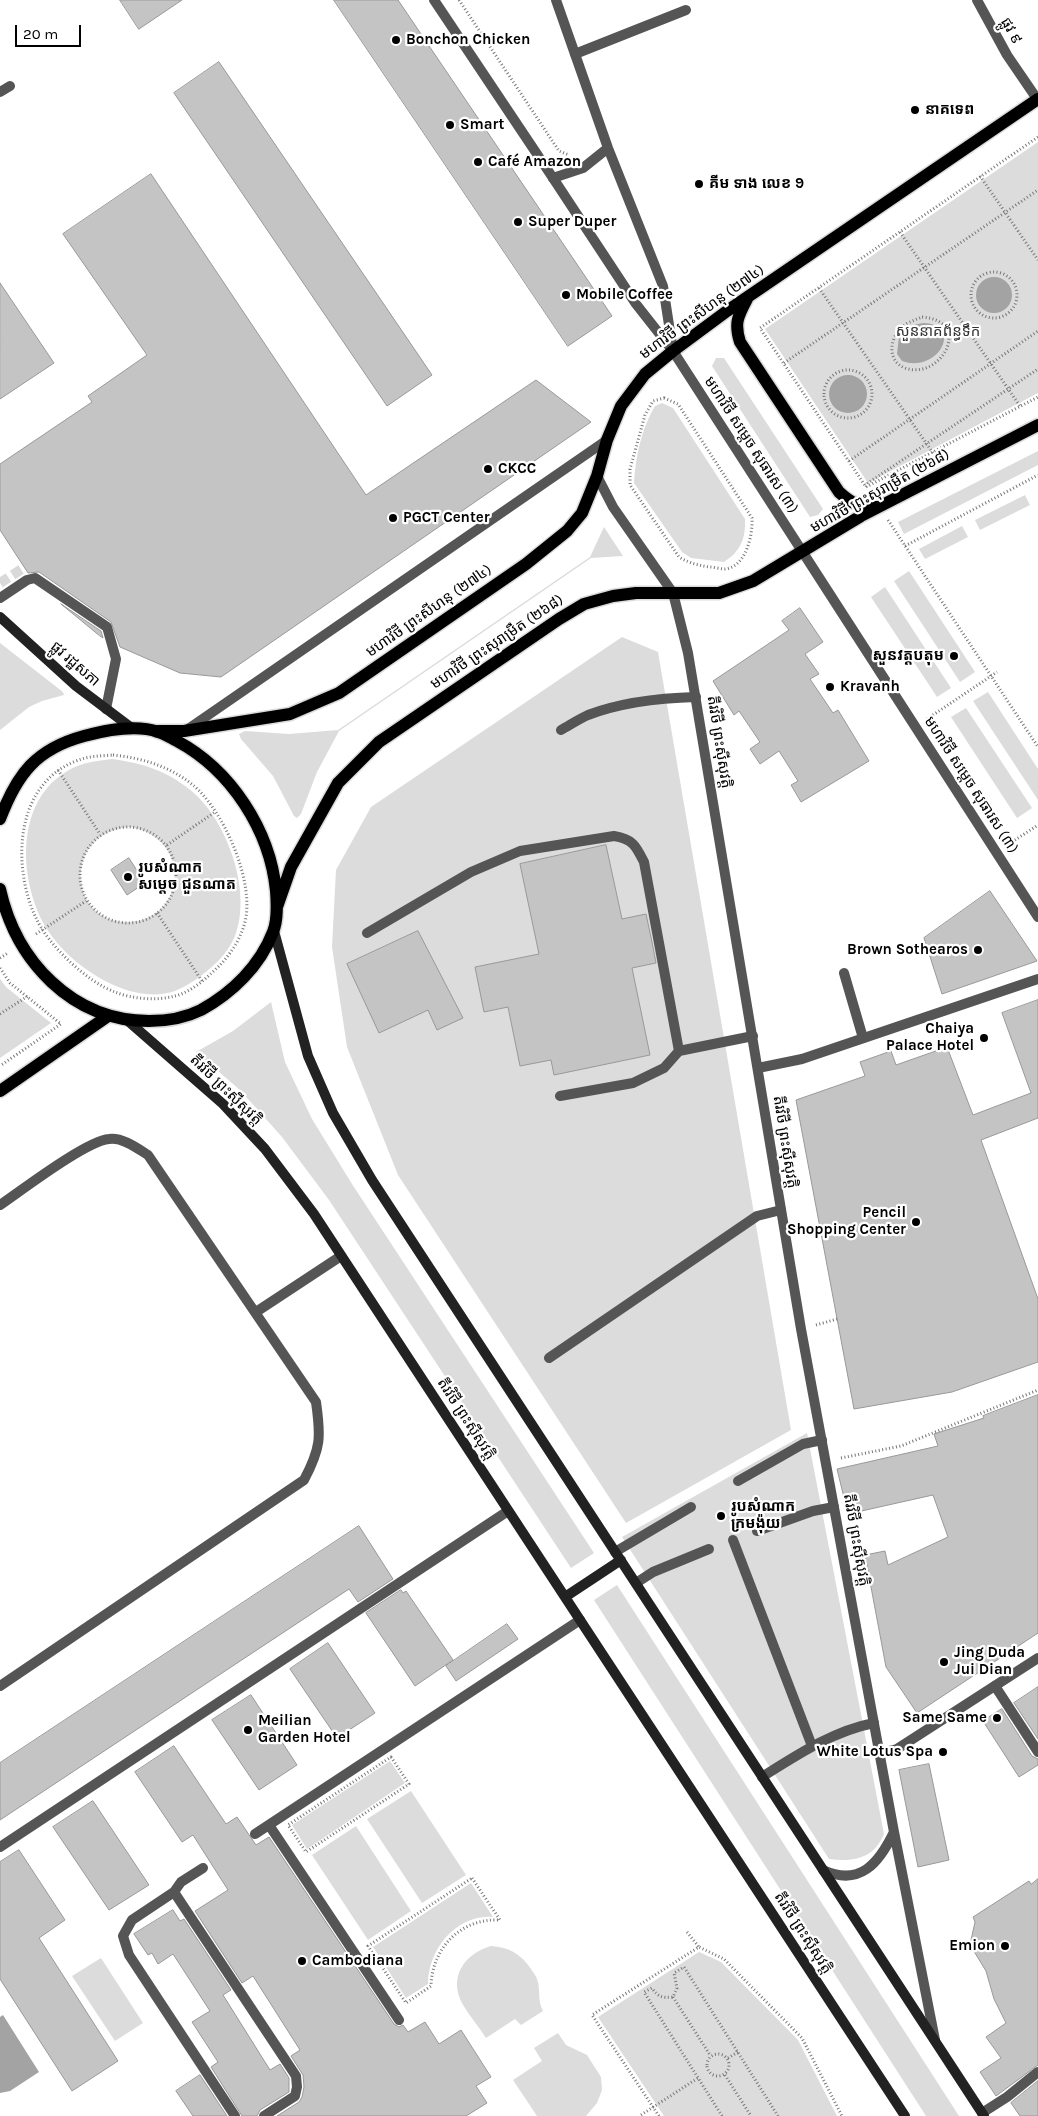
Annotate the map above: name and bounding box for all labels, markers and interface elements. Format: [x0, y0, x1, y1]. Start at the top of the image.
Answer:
scale bar [18, 15, 84, 47]
street label: ផ្លូវ ៩ [996, 15, 1026, 47]
text: 20 m [23, 25, 58, 43]
place label: Bonchon Chicken [406, 31, 530, 49]
marker: Bonchon Chicken [390, 34, 402, 46]
place label: នាគទេព [925, 101, 974, 119]
marker: នាគទេព [909, 104, 921, 116]
place label: Smart [460, 116, 504, 134]
marker: Smart [444, 119, 456, 131]
place label: Café Amazon [488, 153, 581, 171]
marker: Café Amazon [472, 156, 484, 168]
place label: គីម ទាង លេខ 9 [709, 175, 804, 193]
marker: គីម ទាង លេខ 9 [693, 178, 705, 190]
place label: Super Duper [528, 213, 616, 231]
marker: Super Duper [512, 216, 524, 228]
street label: មហាវិថី ព្រះសីហនុ (២៧៤) [636, 261, 768, 363]
place label: Mobile Coffee [576, 286, 673, 304]
marker: Mobile Coffee [560, 289, 572, 301]
park label: សួននាគព័ន្ធទឹក [896, 323, 980, 341]
street label: មហាវិថី សម្តេច សុធារស (៣) [700, 373, 802, 517]
street label: មហាវិថី ព្រះសុរាម្រឹត (២៦៨) [807, 445, 953, 537]
place label: CKCC [498, 460, 536, 478]
marker: CKCC [482, 463, 494, 475]
place label: PGCT Center [403, 509, 490, 527]
marker: PGCT Center [387, 512, 399, 524]
street label: មហាវិថី ព្រះសីហនុ (២៧៤) [363, 561, 495, 661]
street label: មហាវិថី ព្រះសុរាម្រឹត (២៦៨) [427, 591, 567, 693]
street label: ផ្លូវ រដ្ឋសភា [47, 638, 103, 690]
place label: សួនវត្តបតុម [872, 647, 944, 665]
marker: សួនវត្តបតុម [948, 650, 960, 662]
place label: Kravanh [840, 678, 900, 696]
marker: Kravanh [824, 681, 836, 693]
street label: តីរវិថី ព្រះស៊ីសុវត្តិ [703, 694, 735, 790]
street label: មហាវិថី សម្តេច សុធារស (៣) [920, 713, 1022, 857]
place label: រូបសំណាក សម្ដេច ជួនណាត [138, 859, 236, 894]
marker: រូបសំណាក សម្ដេច ជួនណាត [122, 871, 134, 883]
place label: Brown Sothearos [847, 941, 968, 959]
marker: Brown Sothearos [972, 944, 984, 956]
place label: Chaiya Palace Hotel [886, 1020, 974, 1055]
marker: Chaiya Palace Hotel [978, 1032, 990, 1044]
street label: តីរវិថី ព្រះស៊ីសុវត្តិ [186, 1051, 266, 1129]
street label: តីរវិថី ព្រះស៊ីសុវត្តិ [769, 1094, 801, 1190]
place label: Pencil Shopping Center [787, 1204, 906, 1239]
marker: Pencil Shopping Center [910, 1216, 922, 1228]
street label: តីរវិថី ព្រះស៊ីសុវត្តិ [433, 1375, 499, 1463]
street label: តីរវិថី ព្រះស៊ីសុវត្តិ [839, 1492, 873, 1588]
place label: រូបសំណាក ក្រមង៉ុយ [731, 1498, 795, 1533]
marker: រូបសំណាក ក្រមង៉ុយ [715, 1510, 727, 1522]
place label: Jing Duda Jui Dian [954, 1644, 1025, 1679]
marker: Jing Duda Jui Dian [938, 1656, 950, 1668]
place label: Same Same [902, 1709, 987, 1727]
place label: Meilian Garden Hotel [258, 1712, 351, 1747]
marker: Same Same [991, 1712, 1003, 1724]
marker: Meilian Garden Hotel [242, 1724, 254, 1736]
place label: White Lotus Spa [816, 1743, 933, 1761]
marker: White Lotus Spa [937, 1746, 949, 1758]
street label: តីរវិថី ព្រះស៊ីសុវត្តិ [770, 1889, 836, 1977]
place label: Emion [949, 1937, 995, 1955]
marker: Emion [999, 1940, 1011, 1952]
place label: Cambodiana [312, 1952, 403, 1970]
marker: Cambodiana [296, 1955, 308, 1967]

